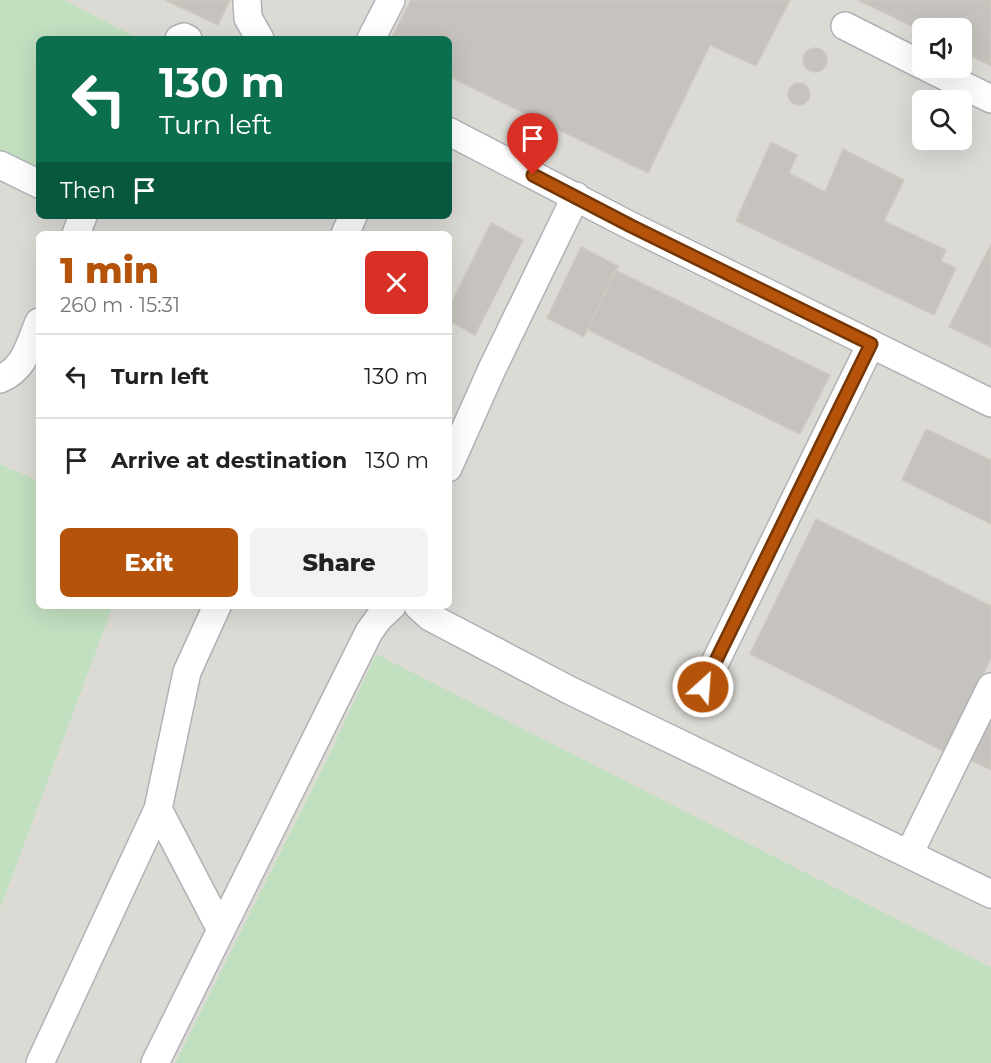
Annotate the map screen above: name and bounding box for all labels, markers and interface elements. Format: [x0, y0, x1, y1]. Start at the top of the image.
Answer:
map controls [912, 18, 972, 150]
button: sound [912, 18, 972, 78]
text: 130 m [159, 56, 285, 108]
icon: left [60, 60, 138, 138]
button: search [912, 90, 972, 150]
text: Turn left [159, 108, 272, 141]
pin [507, 113, 558, 175]
icon: arrive [516, 122, 549, 155]
icon: arrive [128, 174, 161, 207]
text: Then [60, 177, 116, 204]
text: 1 min [60, 248, 159, 292]
button: close [365, 251, 428, 314]
text: 260 m · 15:31 [60, 293, 180, 317]
icon: left [60, 360, 93, 393]
text: Turn left [111, 363, 209, 390]
text: 130 m [364, 363, 428, 390]
icon: arrive [60, 444, 93, 477]
text: Arrive at destination [111, 447, 347, 474]
text: 130 m [365, 447, 429, 474]
button: Exit [60, 528, 238, 597]
button: Share [250, 528, 428, 597]
position arrow [671, 655, 735, 719]

